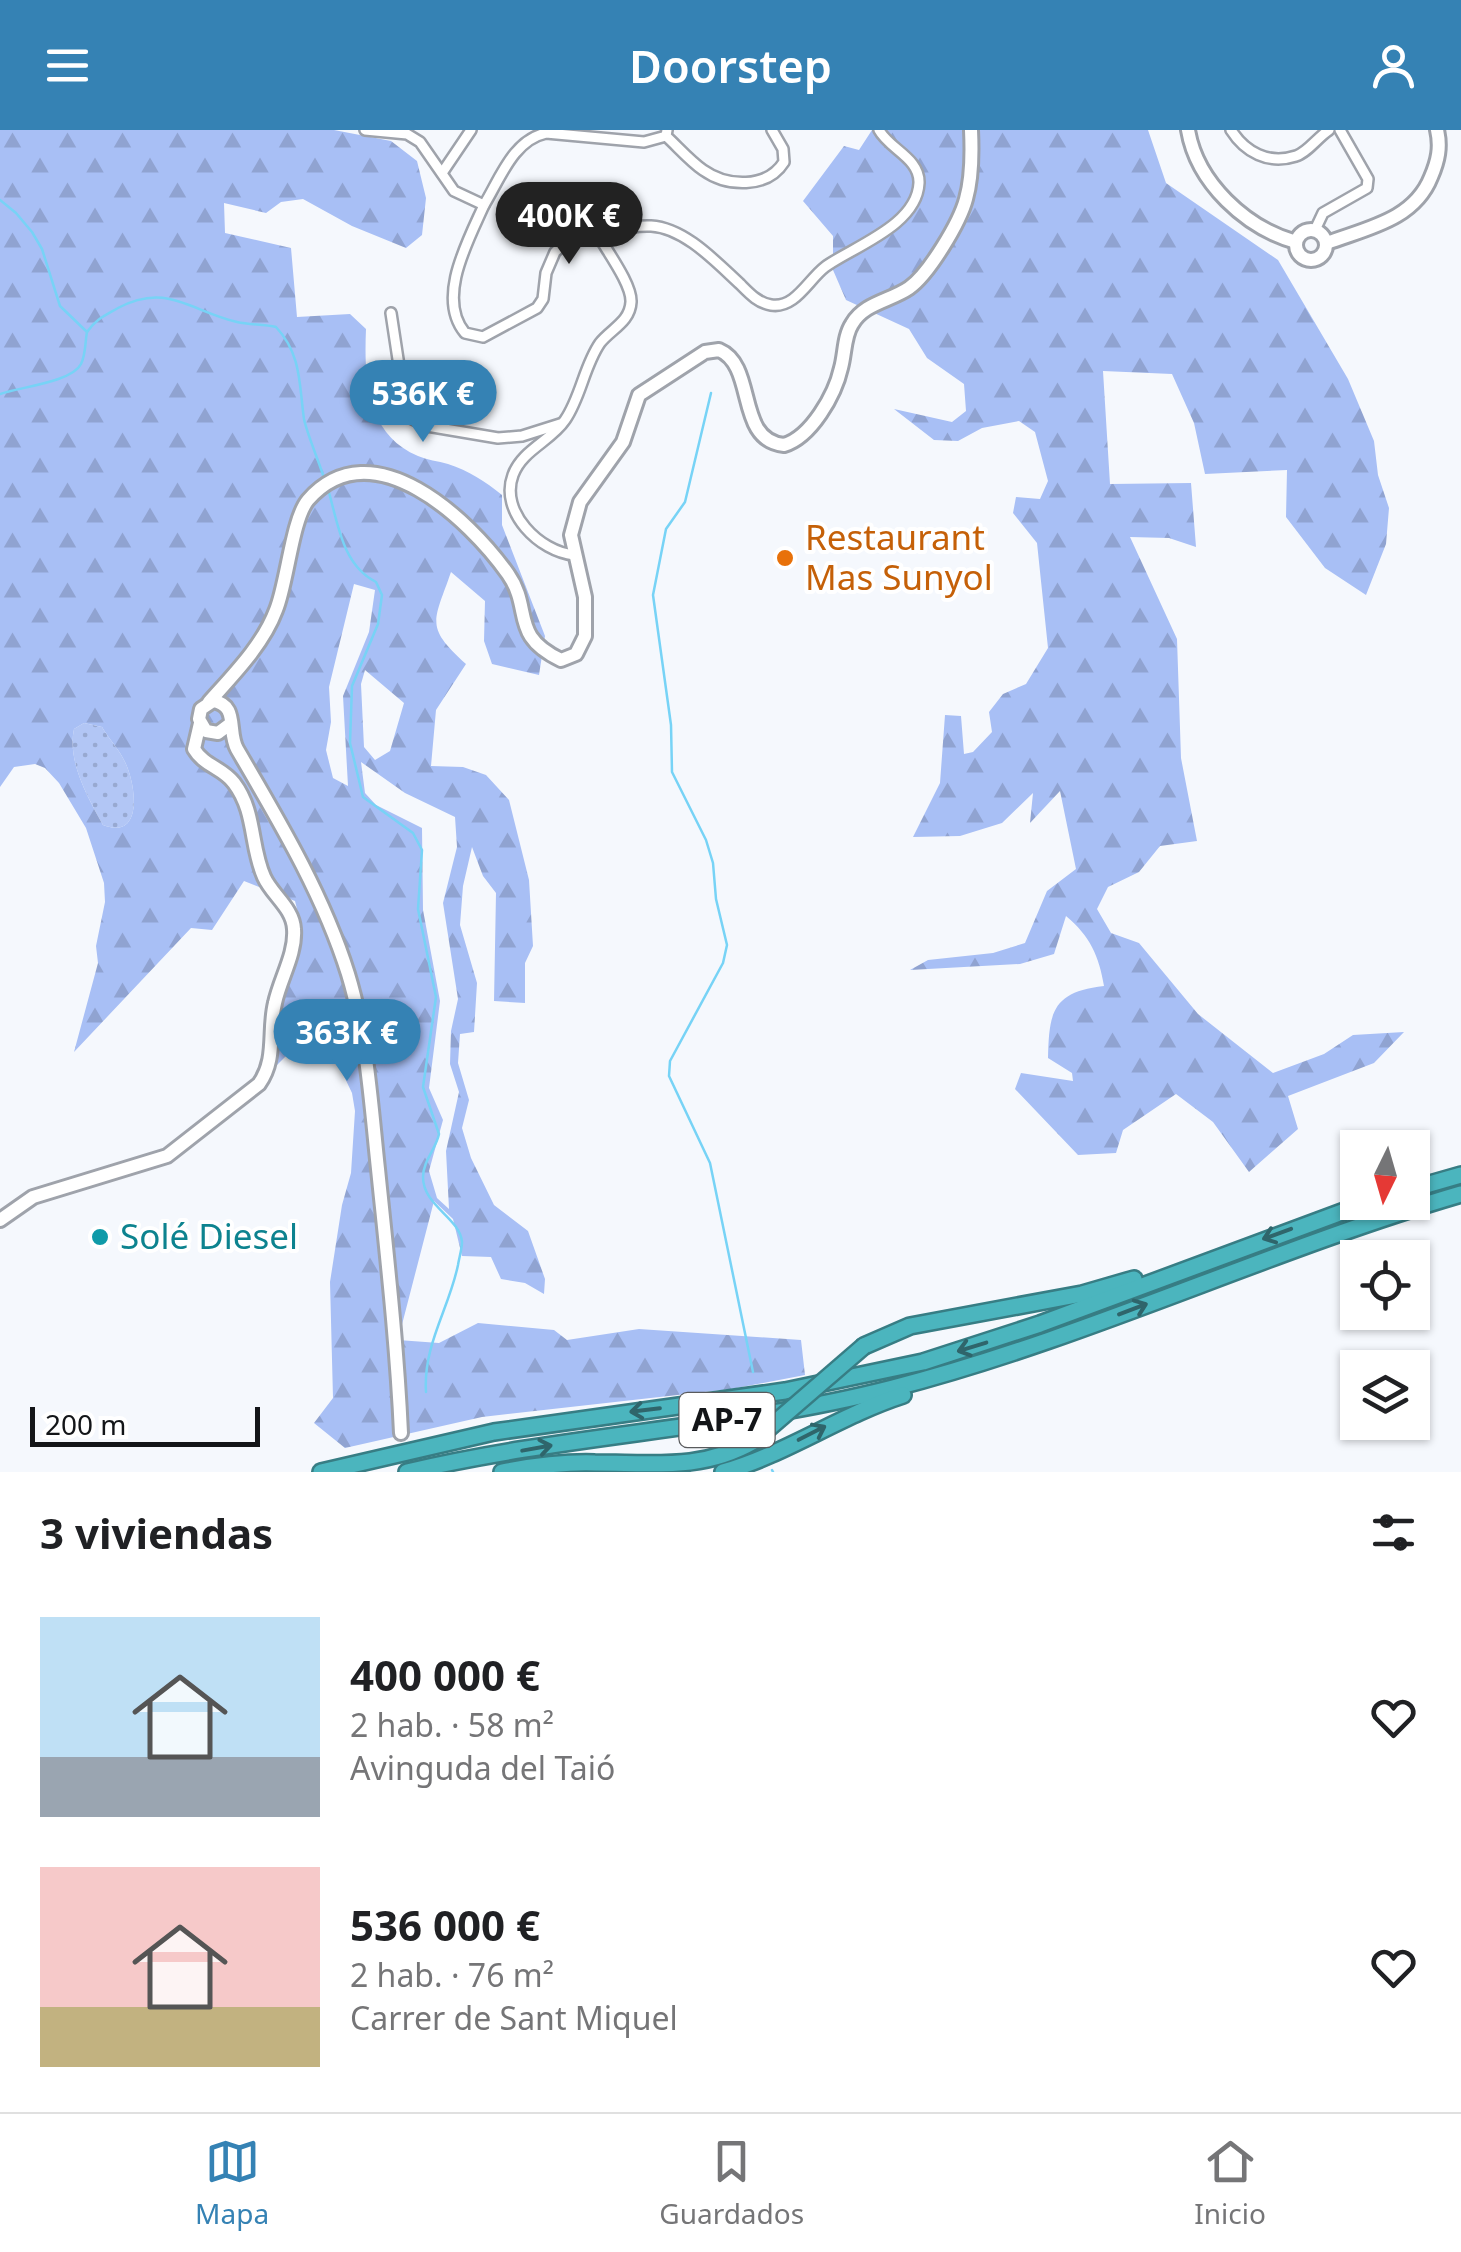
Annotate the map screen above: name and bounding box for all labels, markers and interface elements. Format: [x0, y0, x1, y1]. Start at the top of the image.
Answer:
text: Doorstep [629, 35, 832, 96]
icon: menu [40, 38, 95, 93]
icon: person [1366, 38, 1421, 93]
pin: 400K € [488, 182, 650, 267]
text: 400K € [518, 193, 620, 236]
pin: 536K € [342, 360, 504, 445]
text: 536K € [372, 371, 474, 414]
place label: Restaurant Mas Sunyol [805, 513, 993, 600]
marker: Restaurant Mas Sunyol [774, 547, 796, 569]
pin: 363K € [266, 999, 428, 1084]
text: 363K € [296, 1010, 398, 1053]
north arrow [1340, 1130, 1430, 1220]
map controls [1340, 1130, 1430, 1440]
place label: Solé Diesel [120, 1212, 298, 1259]
marker: Solé Diesel [89, 1226, 111, 1248]
one-way arrow [1262, 1226, 1293, 1244]
button: locate [1340, 1240, 1430, 1330]
one-way arrow [1117, 1299, 1148, 1317]
one-way arrow [957, 1339, 989, 1357]
button: layers [1340, 1350, 1430, 1440]
road number: AP-7 [680, 1393, 774, 1447]
one-way arrow [629, 1401, 662, 1420]
scale bar [30, 1402, 260, 1446]
text: 200 m [45, 1405, 127, 1443]
one-way arrow [797, 1422, 827, 1441]
one-way arrow [521, 1438, 553, 1457]
text: 3 viviendas [40, 1504, 273, 1561]
icon: filters [1366, 1505, 1421, 1560]
text: 400 000 € [350, 1646, 540, 1703]
icon: home [120, 1657, 240, 1777]
icon: heart [1366, 1690, 1421, 1745]
text: 2 hab. · 58 m² [350, 1703, 554, 1746]
text: Avinguda del Taió [350, 1746, 615, 1789]
text: 536 000 € [350, 1896, 540, 1953]
icon: home [120, 1907, 240, 2027]
icon: heart [1366, 1940, 1421, 1995]
text: 2 hab. · 76 m² [350, 1953, 554, 1996]
text: Carrer de Sant Miquel [350, 1996, 678, 2039]
tab: Mapa [195, 2134, 269, 2232]
tab: Guardados [659, 2134, 804, 2232]
tab: Inicio [1194, 2134, 1266, 2232]

